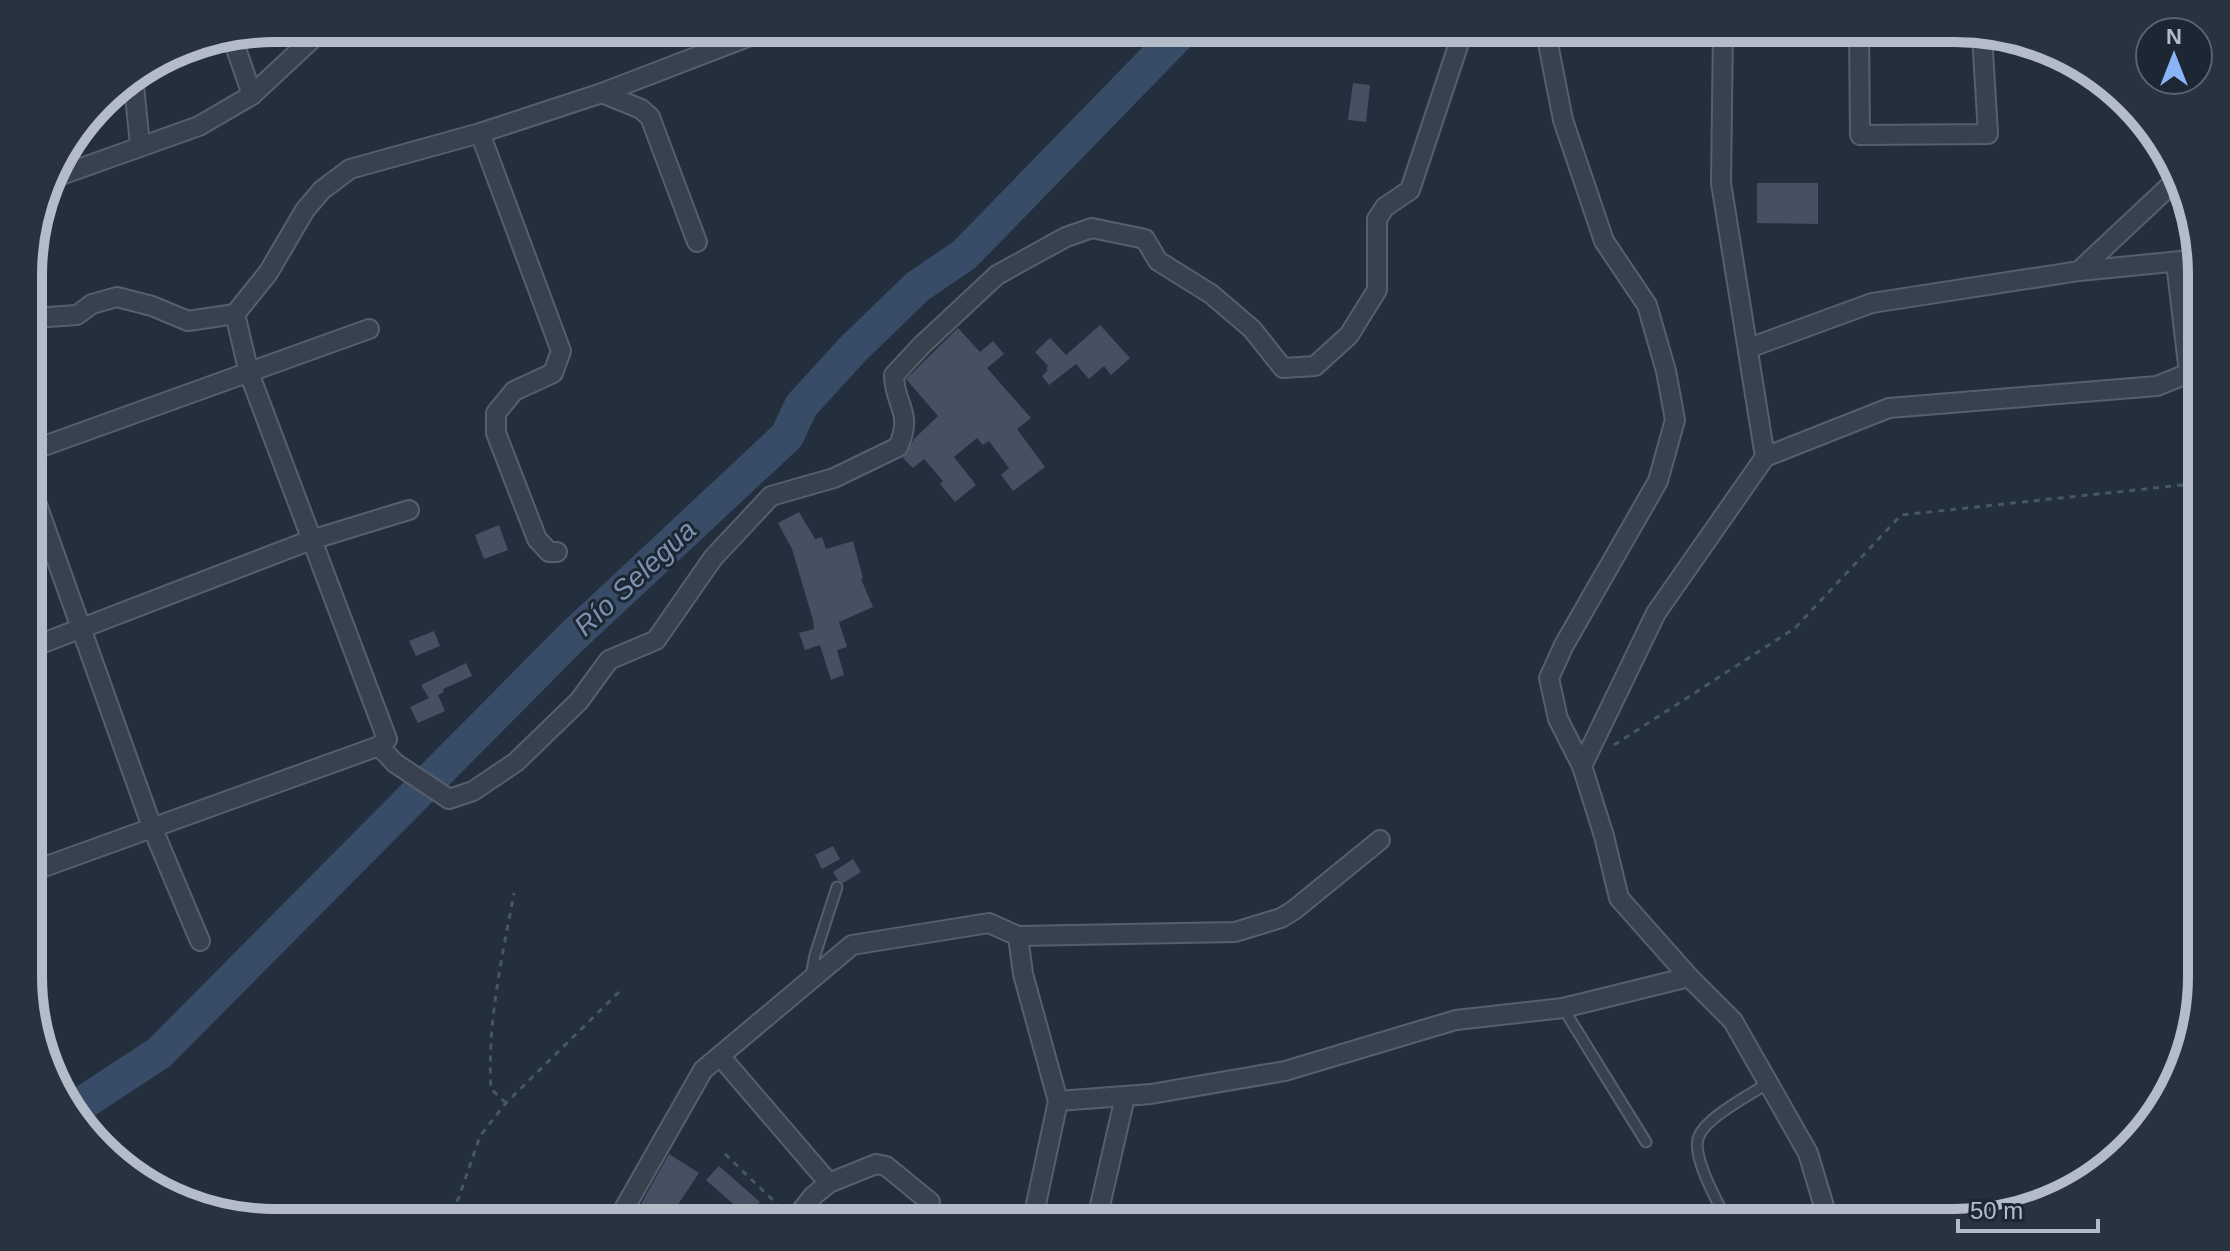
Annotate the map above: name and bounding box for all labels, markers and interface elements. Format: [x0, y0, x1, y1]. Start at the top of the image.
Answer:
north arrow [2134, 16, 2214, 96]
text: N [2166, 24, 2182, 49]
water label: Río Selegua [568, 514, 702, 642]
scale bar [1958, 1183, 2098, 1233]
text: 50 m [1970, 1197, 2023, 1224]

